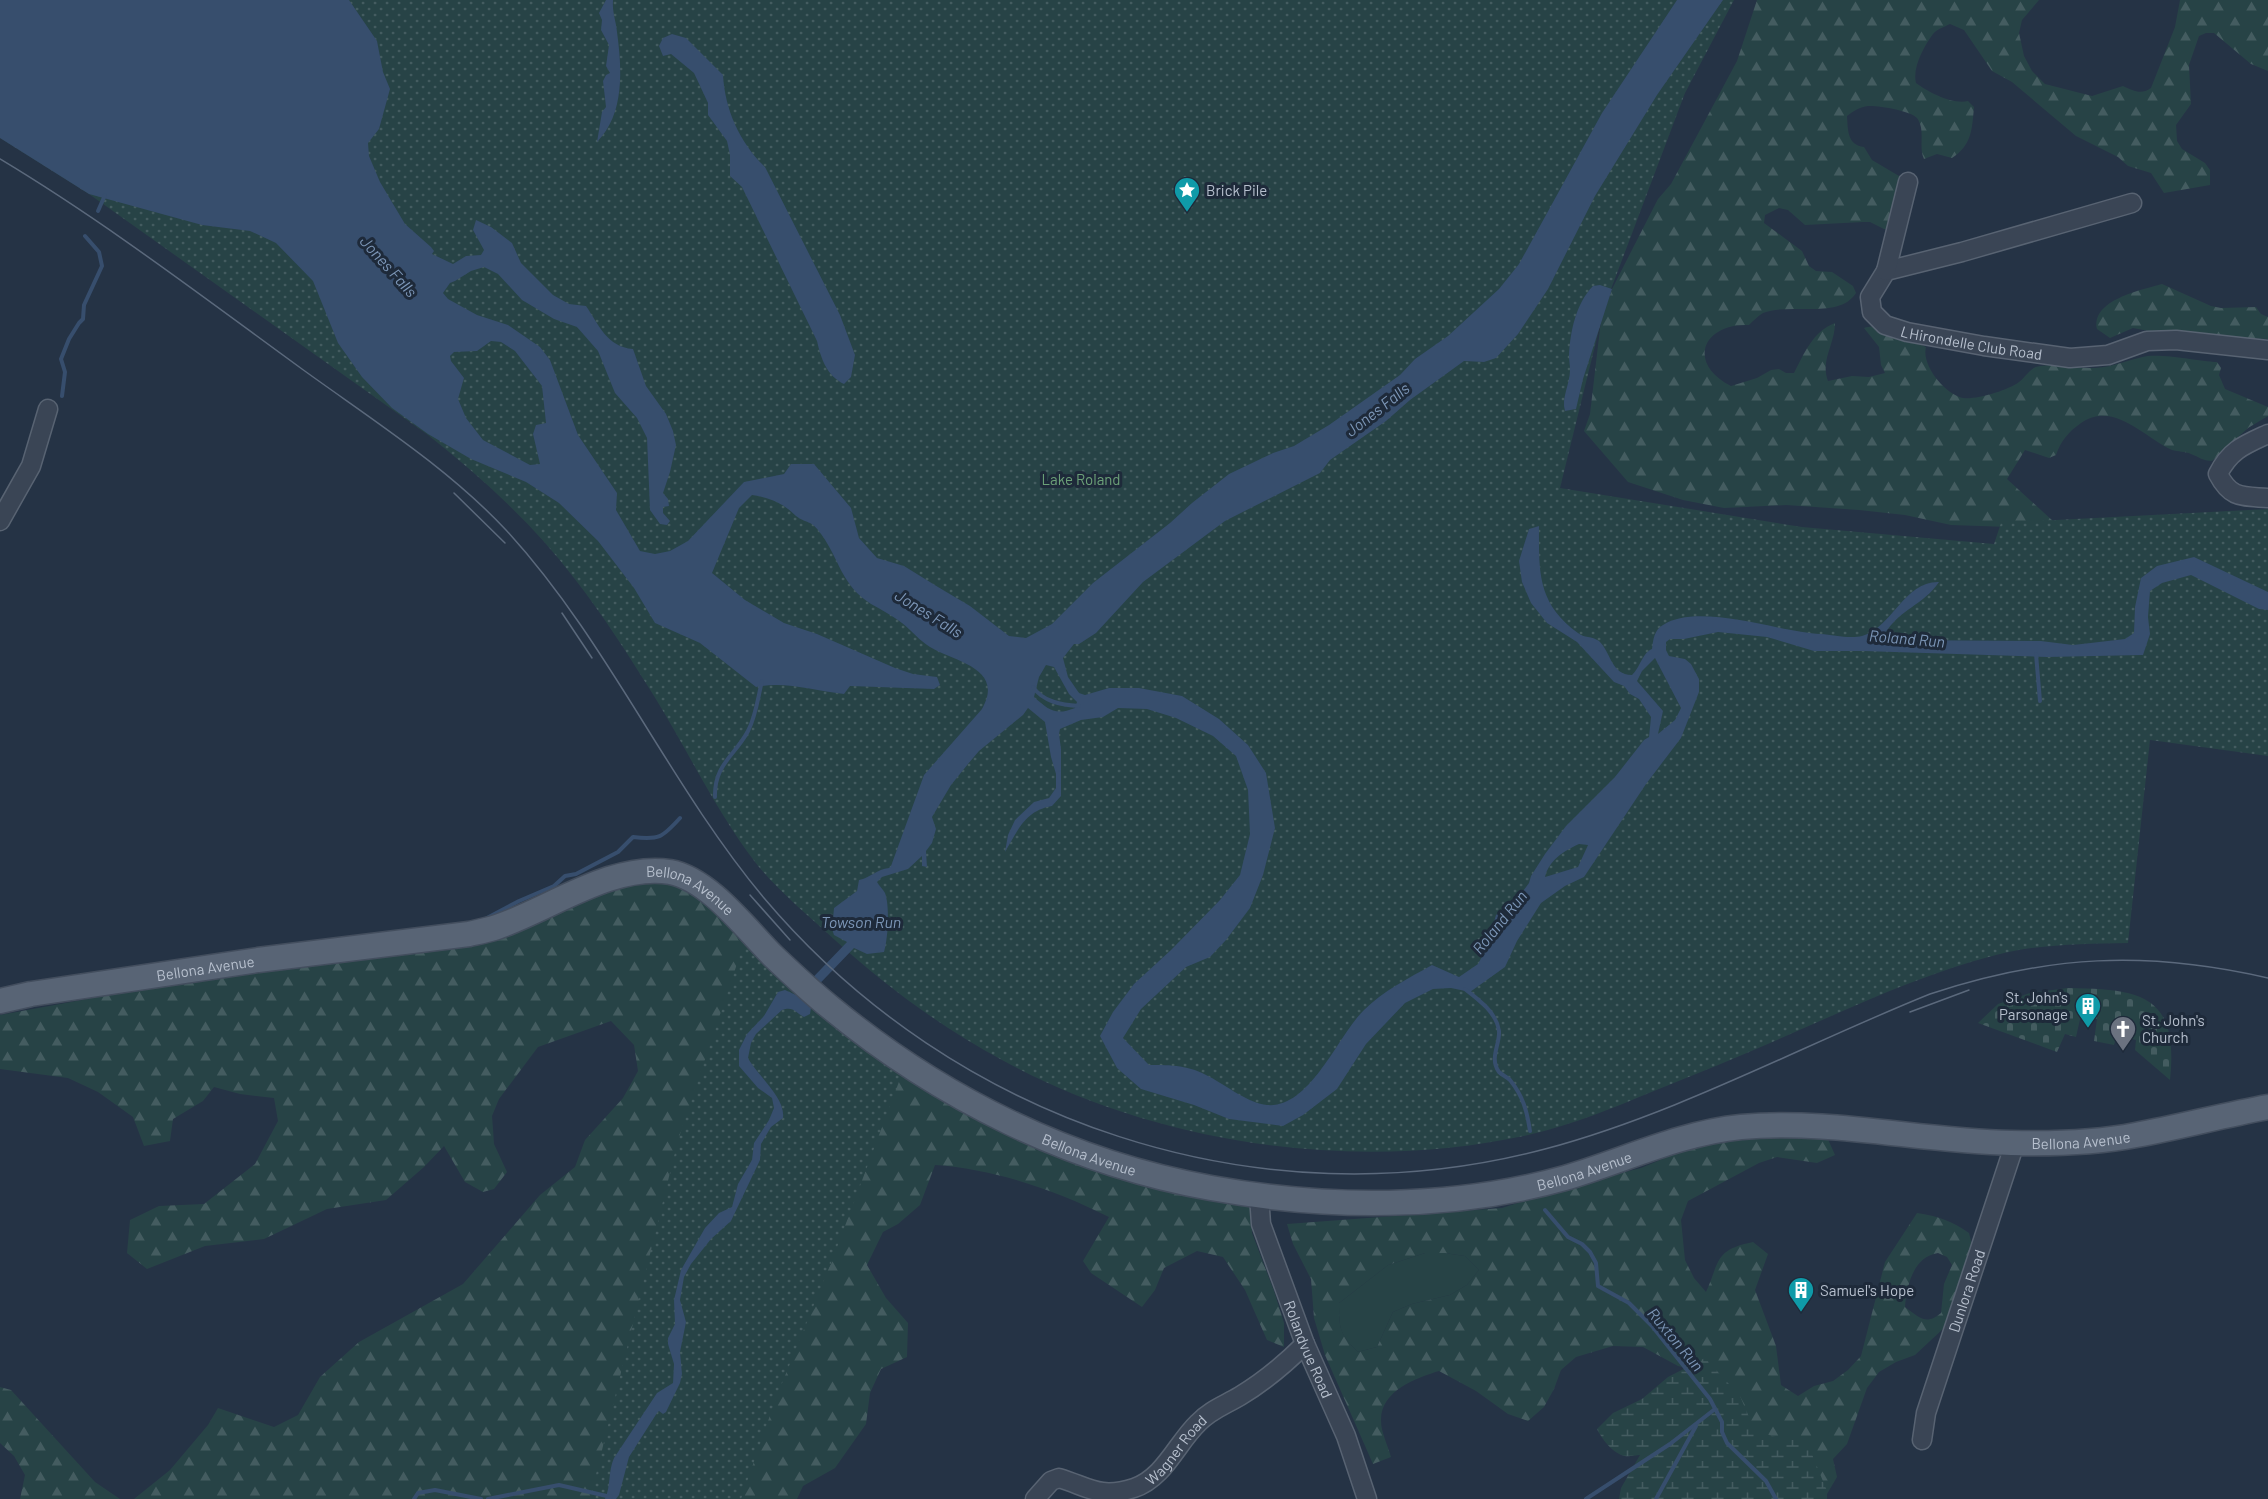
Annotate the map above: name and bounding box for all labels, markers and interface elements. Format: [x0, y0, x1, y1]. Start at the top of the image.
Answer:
place icon: Brick Pile [1172, 175, 1202, 213]
place label: Brick Pile [1206, 181, 1267, 199]
water label: Jones Falls [357, 231, 422, 301]
street label: LHirondelle Club Road [1899, 322, 2043, 363]
water label: Jones Falls [1341, 378, 1413, 440]
park label: Lake Roland [1041, 470, 1121, 488]
water label: Jones Falls [892, 585, 967, 641]
water label: Roland Run [1868, 625, 1946, 651]
street label: Bellona Avenue [646, 862, 738, 919]
water label: Roland Run [1468, 887, 1530, 957]
water label: Towson Run [821, 912, 901, 931]
street label: Bellona Avenue [155, 952, 256, 984]
place label: St. John's Parsonage [1999, 988, 2068, 1023]
building icon: St. John's Parsonage [2073, 991, 2103, 1029]
place label: St. John's Church [2142, 1011, 2205, 1046]
church icon: St. John's Church [2108, 1014, 2138, 1052]
street label: Bellona Avenue [2031, 1127, 2132, 1152]
street label: Bellona Avenue [1039, 1129, 1139, 1179]
street label: Bellona Avenue [1535, 1147, 1634, 1194]
street label: Dunlora Road [1944, 1247, 1988, 1335]
building icon: Samuel's Hope [1786, 1275, 1816, 1313]
place label: Samuel's Hope [1820, 1281, 1914, 1299]
street label: Rolandvue Road [1281, 1298, 1337, 1401]
water label: Ruxton Run [1644, 1303, 1708, 1375]
street label: Wagner Road [1142, 1411, 1210, 1489]

